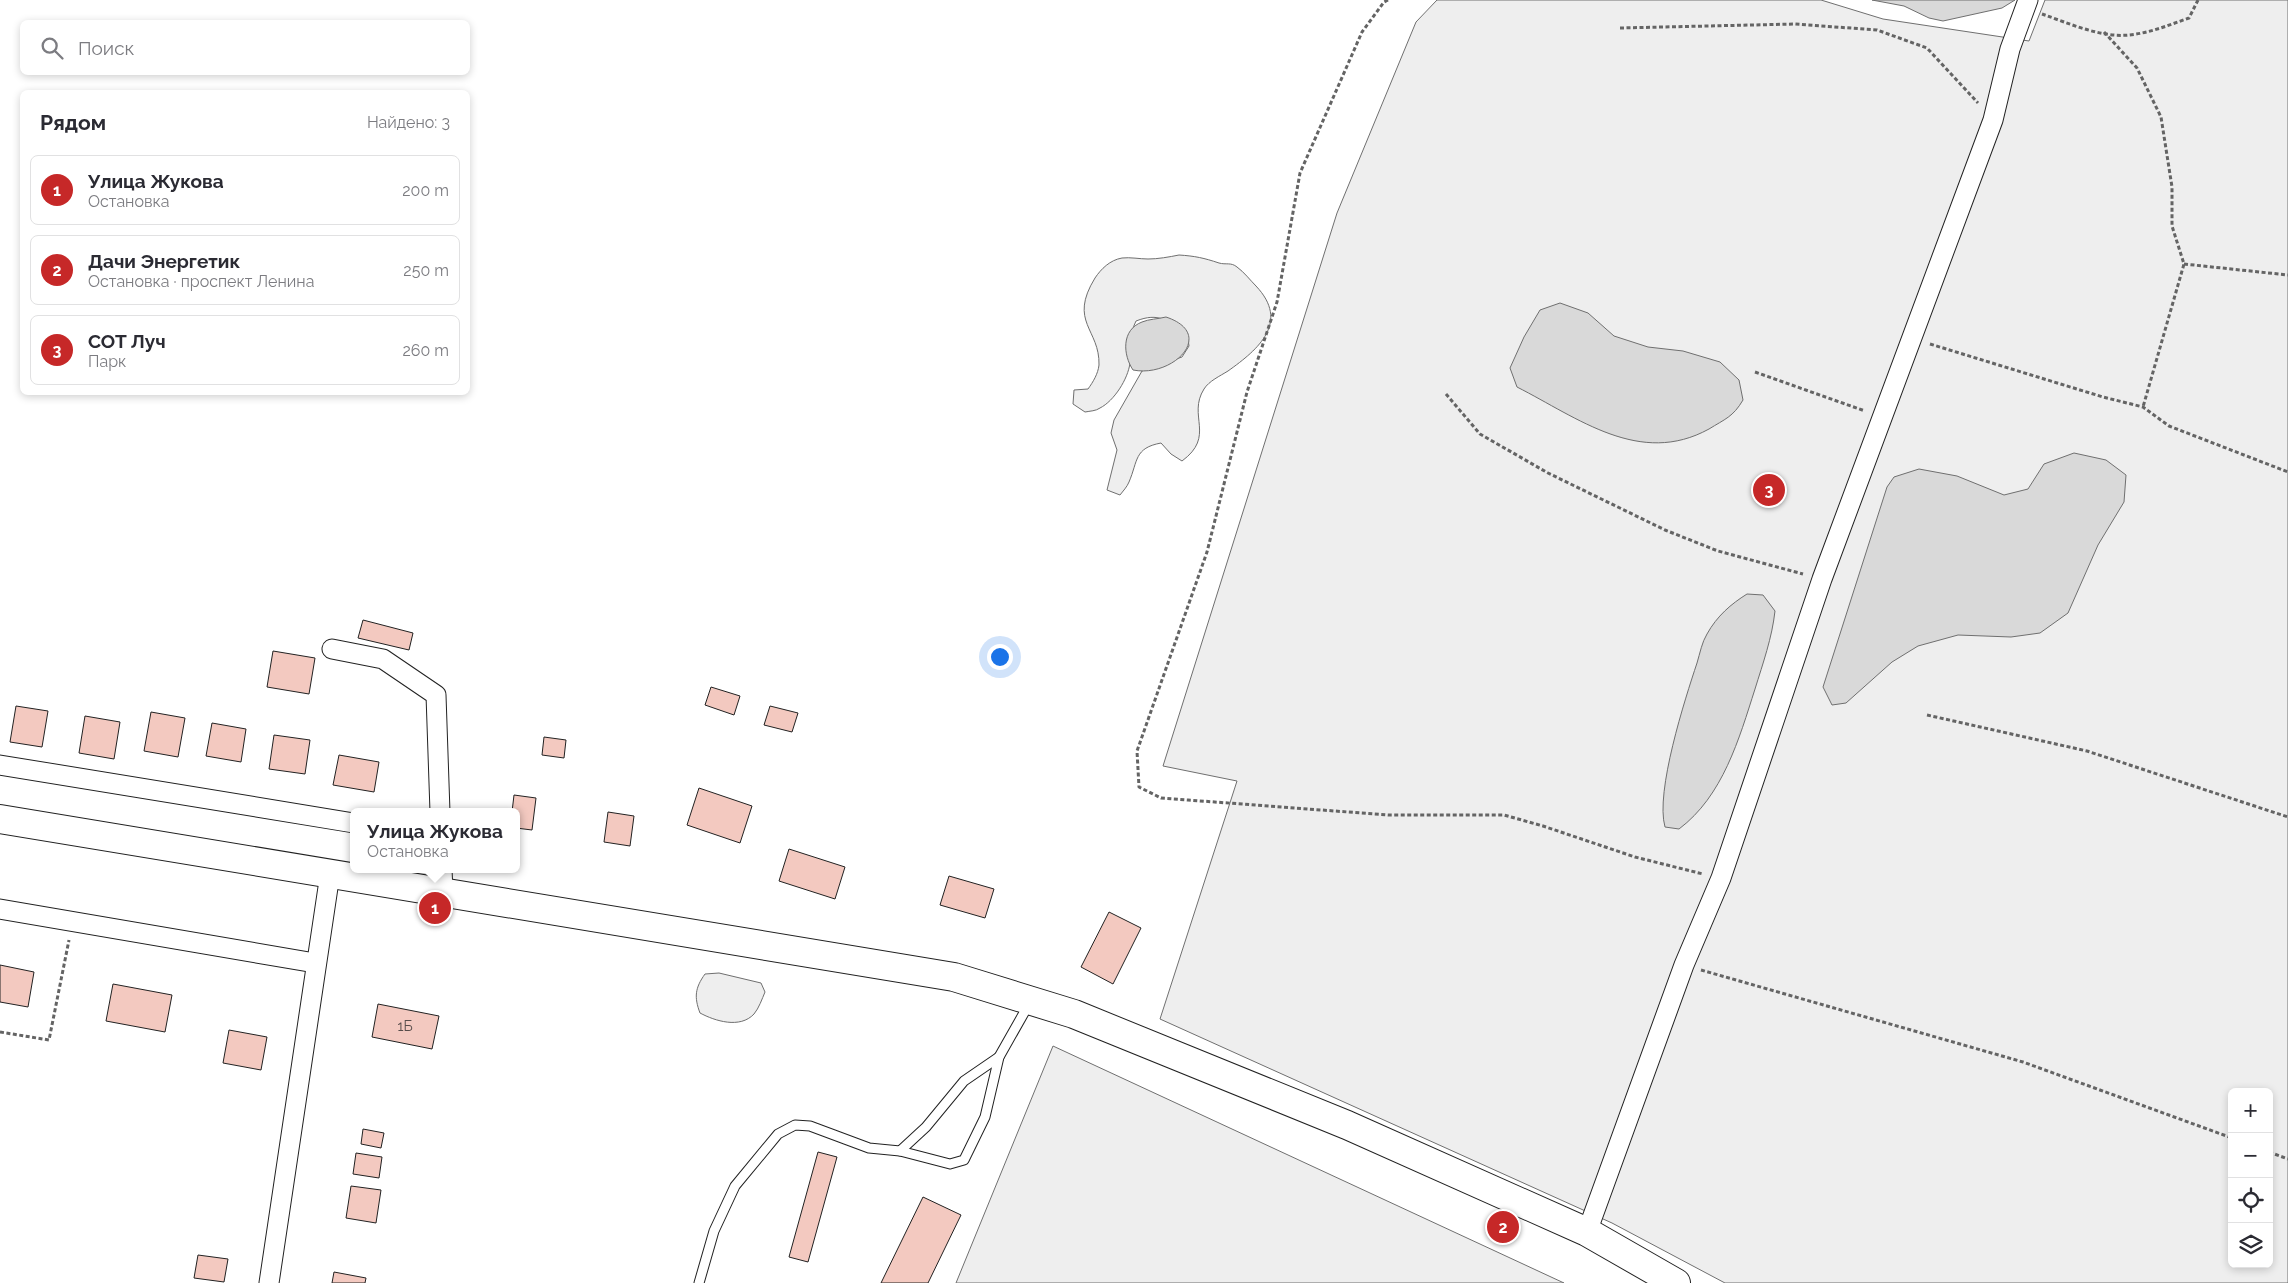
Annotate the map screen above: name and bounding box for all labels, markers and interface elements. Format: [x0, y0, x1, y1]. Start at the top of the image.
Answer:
search box [20, 20, 470, 75]
icon: search [38, 34, 66, 62]
text: Поиск [78, 37, 134, 59]
text: Рядом [40, 110, 106, 135]
text: Найдено: 3 [367, 113, 450, 132]
text: Улица Жукова [88, 170, 224, 192]
text: 1 [53, 181, 61, 200]
text: 200 m [402, 181, 449, 200]
text: Остановка [88, 192, 170, 211]
text: Дачи Энергетик [88, 250, 240, 272]
text: 2 [52, 261, 62, 280]
text: 250 m [403, 261, 449, 280]
text: Остановка · проспект Ленина [88, 272, 314, 291]
text: СОТ Луч [88, 330, 166, 352]
text: 3 [53, 341, 61, 360]
text: 260 m [402, 341, 449, 360]
text: Парк [88, 352, 126, 371]
pin: 3 [1753, 471, 1785, 509]
your location [987, 644, 1013, 670]
popup [350, 808, 520, 873]
text: Улица Жукова [367, 820, 503, 842]
text: Остановка [367, 842, 449, 861]
pin: 1 [419, 889, 451, 927]
house number: 1Б [397, 1018, 413, 1034]
map controls [2228, 1088, 2273, 1268]
button: + [2228, 1088, 2273, 1133]
button: − [2228, 1133, 2273, 1178]
button: locate [2228, 1178, 2273, 1223]
pin: 2 [1487, 1208, 1519, 1246]
button: layers [2228, 1223, 2273, 1268]

